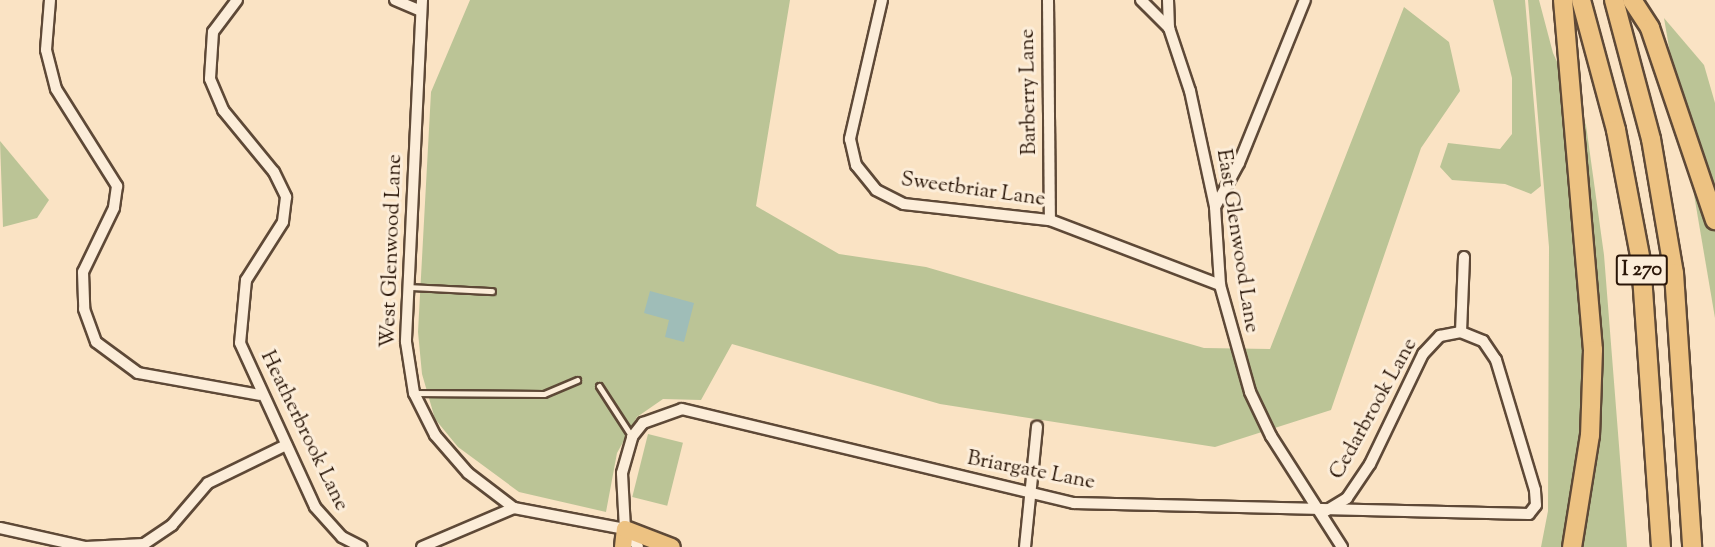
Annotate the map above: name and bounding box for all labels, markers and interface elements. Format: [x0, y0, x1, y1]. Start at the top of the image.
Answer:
street label: Barberry Lane [1015, 29, 1043, 155]
street label: East Glenwood Lane [1210, 147, 1264, 335]
street label: West Glenwood Lane [376, 154, 408, 348]
street label: Sweetbriar Lane [899, 167, 1047, 213]
road number: I 270 [1615, 253, 1669, 287]
street label: Cedarbrook Lane [1325, 334, 1423, 484]
street label: Heatherbrook Lane [254, 347, 354, 515]
street label: Briargate Lane [965, 446, 1097, 496]

